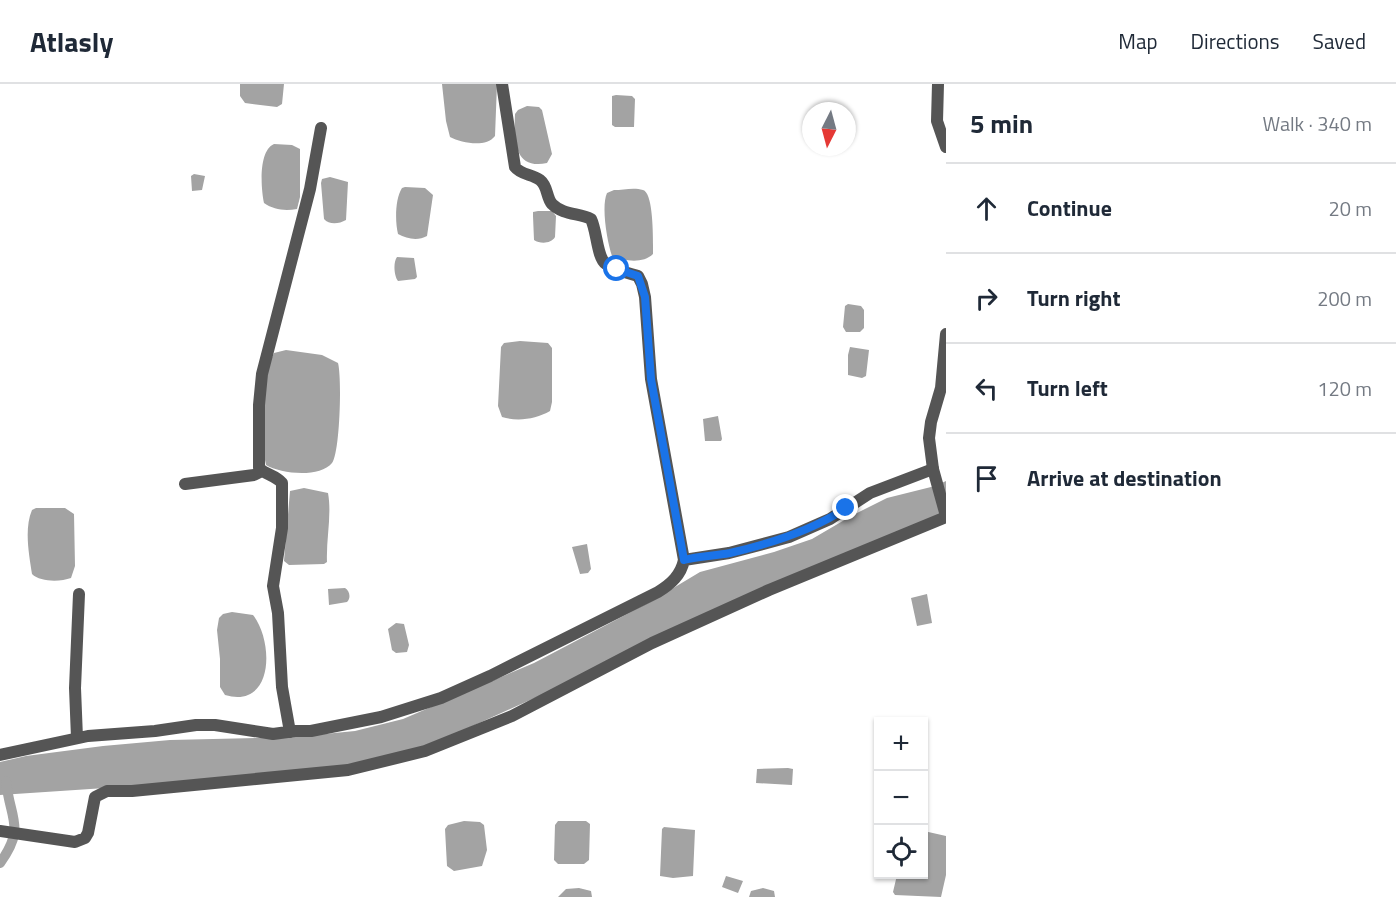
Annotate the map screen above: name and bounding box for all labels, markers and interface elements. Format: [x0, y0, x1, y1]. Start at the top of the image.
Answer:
text: Atlasly [30, 20, 113, 63]
text: Map [1118, 25, 1158, 57]
text: Directions [1191, 25, 1280, 57]
text: Saved [1313, 25, 1366, 57]
north arrow [802, 102, 856, 156]
text: 5 min [970, 104, 1033, 143]
text: Walk · 340 m [1263, 108, 1372, 139]
text: Continue [1027, 191, 1112, 225]
icon: ahead [970, 192, 1003, 225]
text: 20 m [1328, 193, 1372, 224]
route start [603, 255, 629, 281]
text: Turn right [1027, 281, 1121, 315]
icon: right [970, 282, 1003, 315]
text: 200 m [1317, 283, 1372, 314]
text: Turn left [1027, 371, 1108, 405]
icon: left [970, 372, 1003, 405]
text: 120 m [1317, 373, 1372, 404]
text: Arrive at destination [1027, 461, 1222, 495]
icon: arrive [970, 462, 1003, 495]
route end [832, 494, 858, 520]
map controls [874, 717, 928, 879]
button: + [874, 717, 928, 771]
button: − [874, 771, 928, 825]
button: locate [874, 825, 928, 879]

